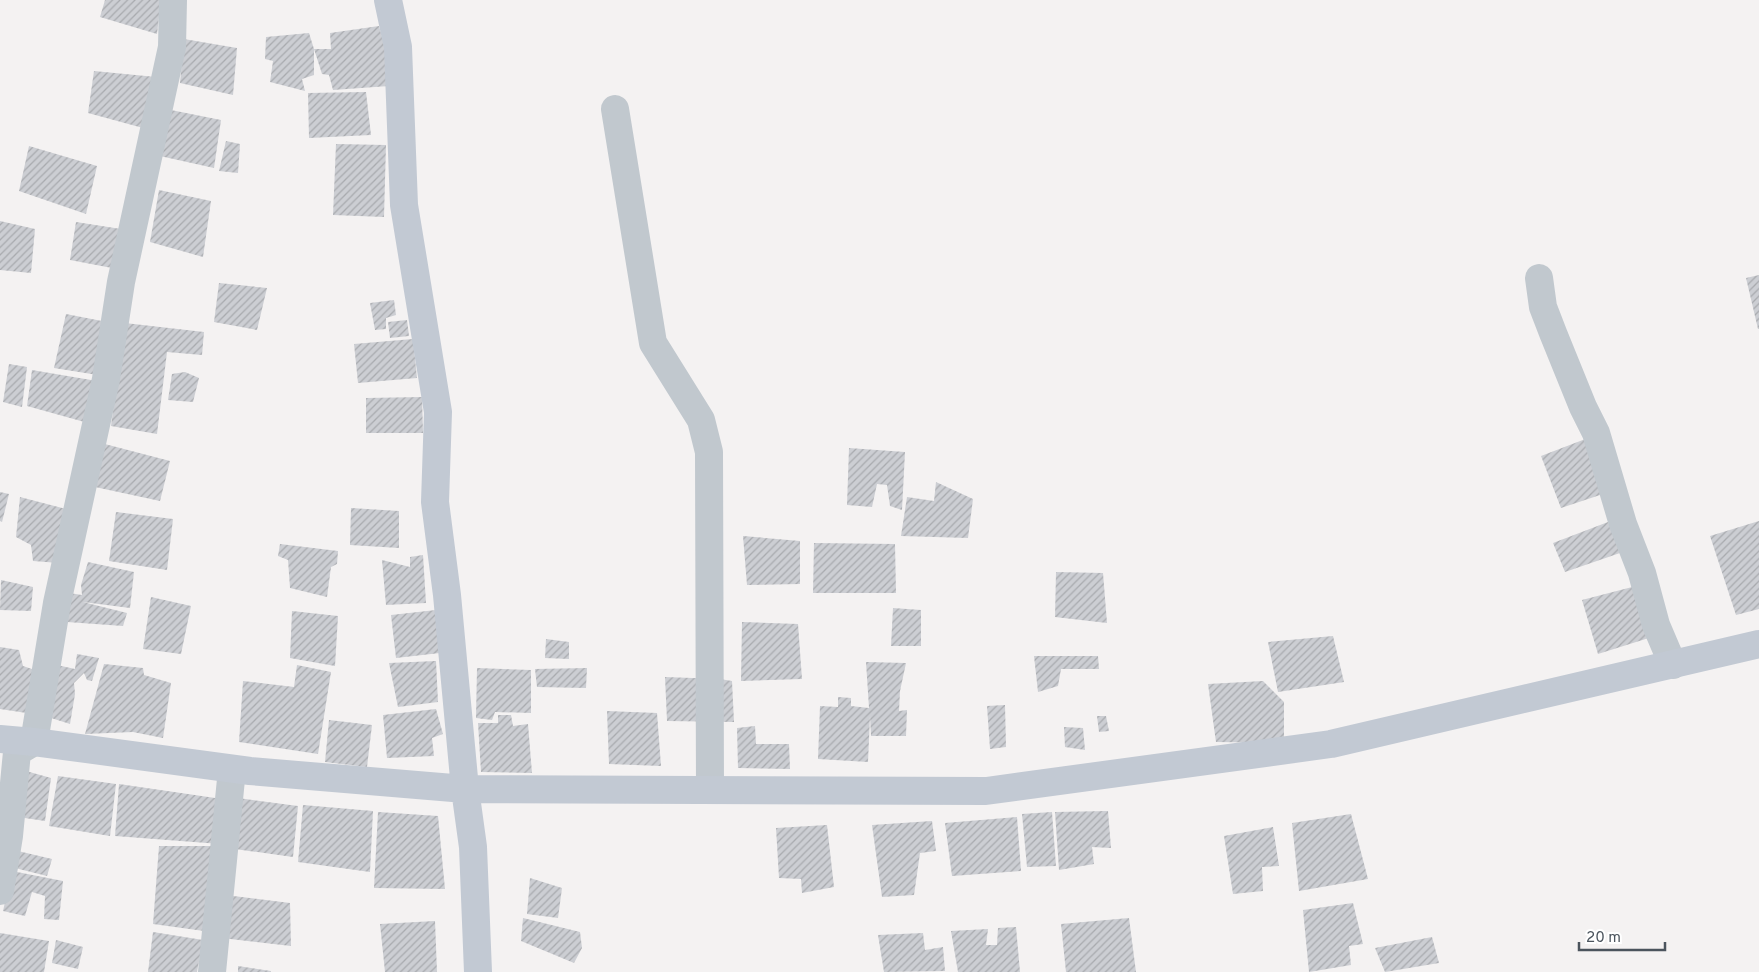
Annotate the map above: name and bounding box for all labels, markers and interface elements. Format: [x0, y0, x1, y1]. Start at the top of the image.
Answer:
scale bar [1579, 920, 1665, 952]
text: 20 m [1586, 929, 1621, 948]

